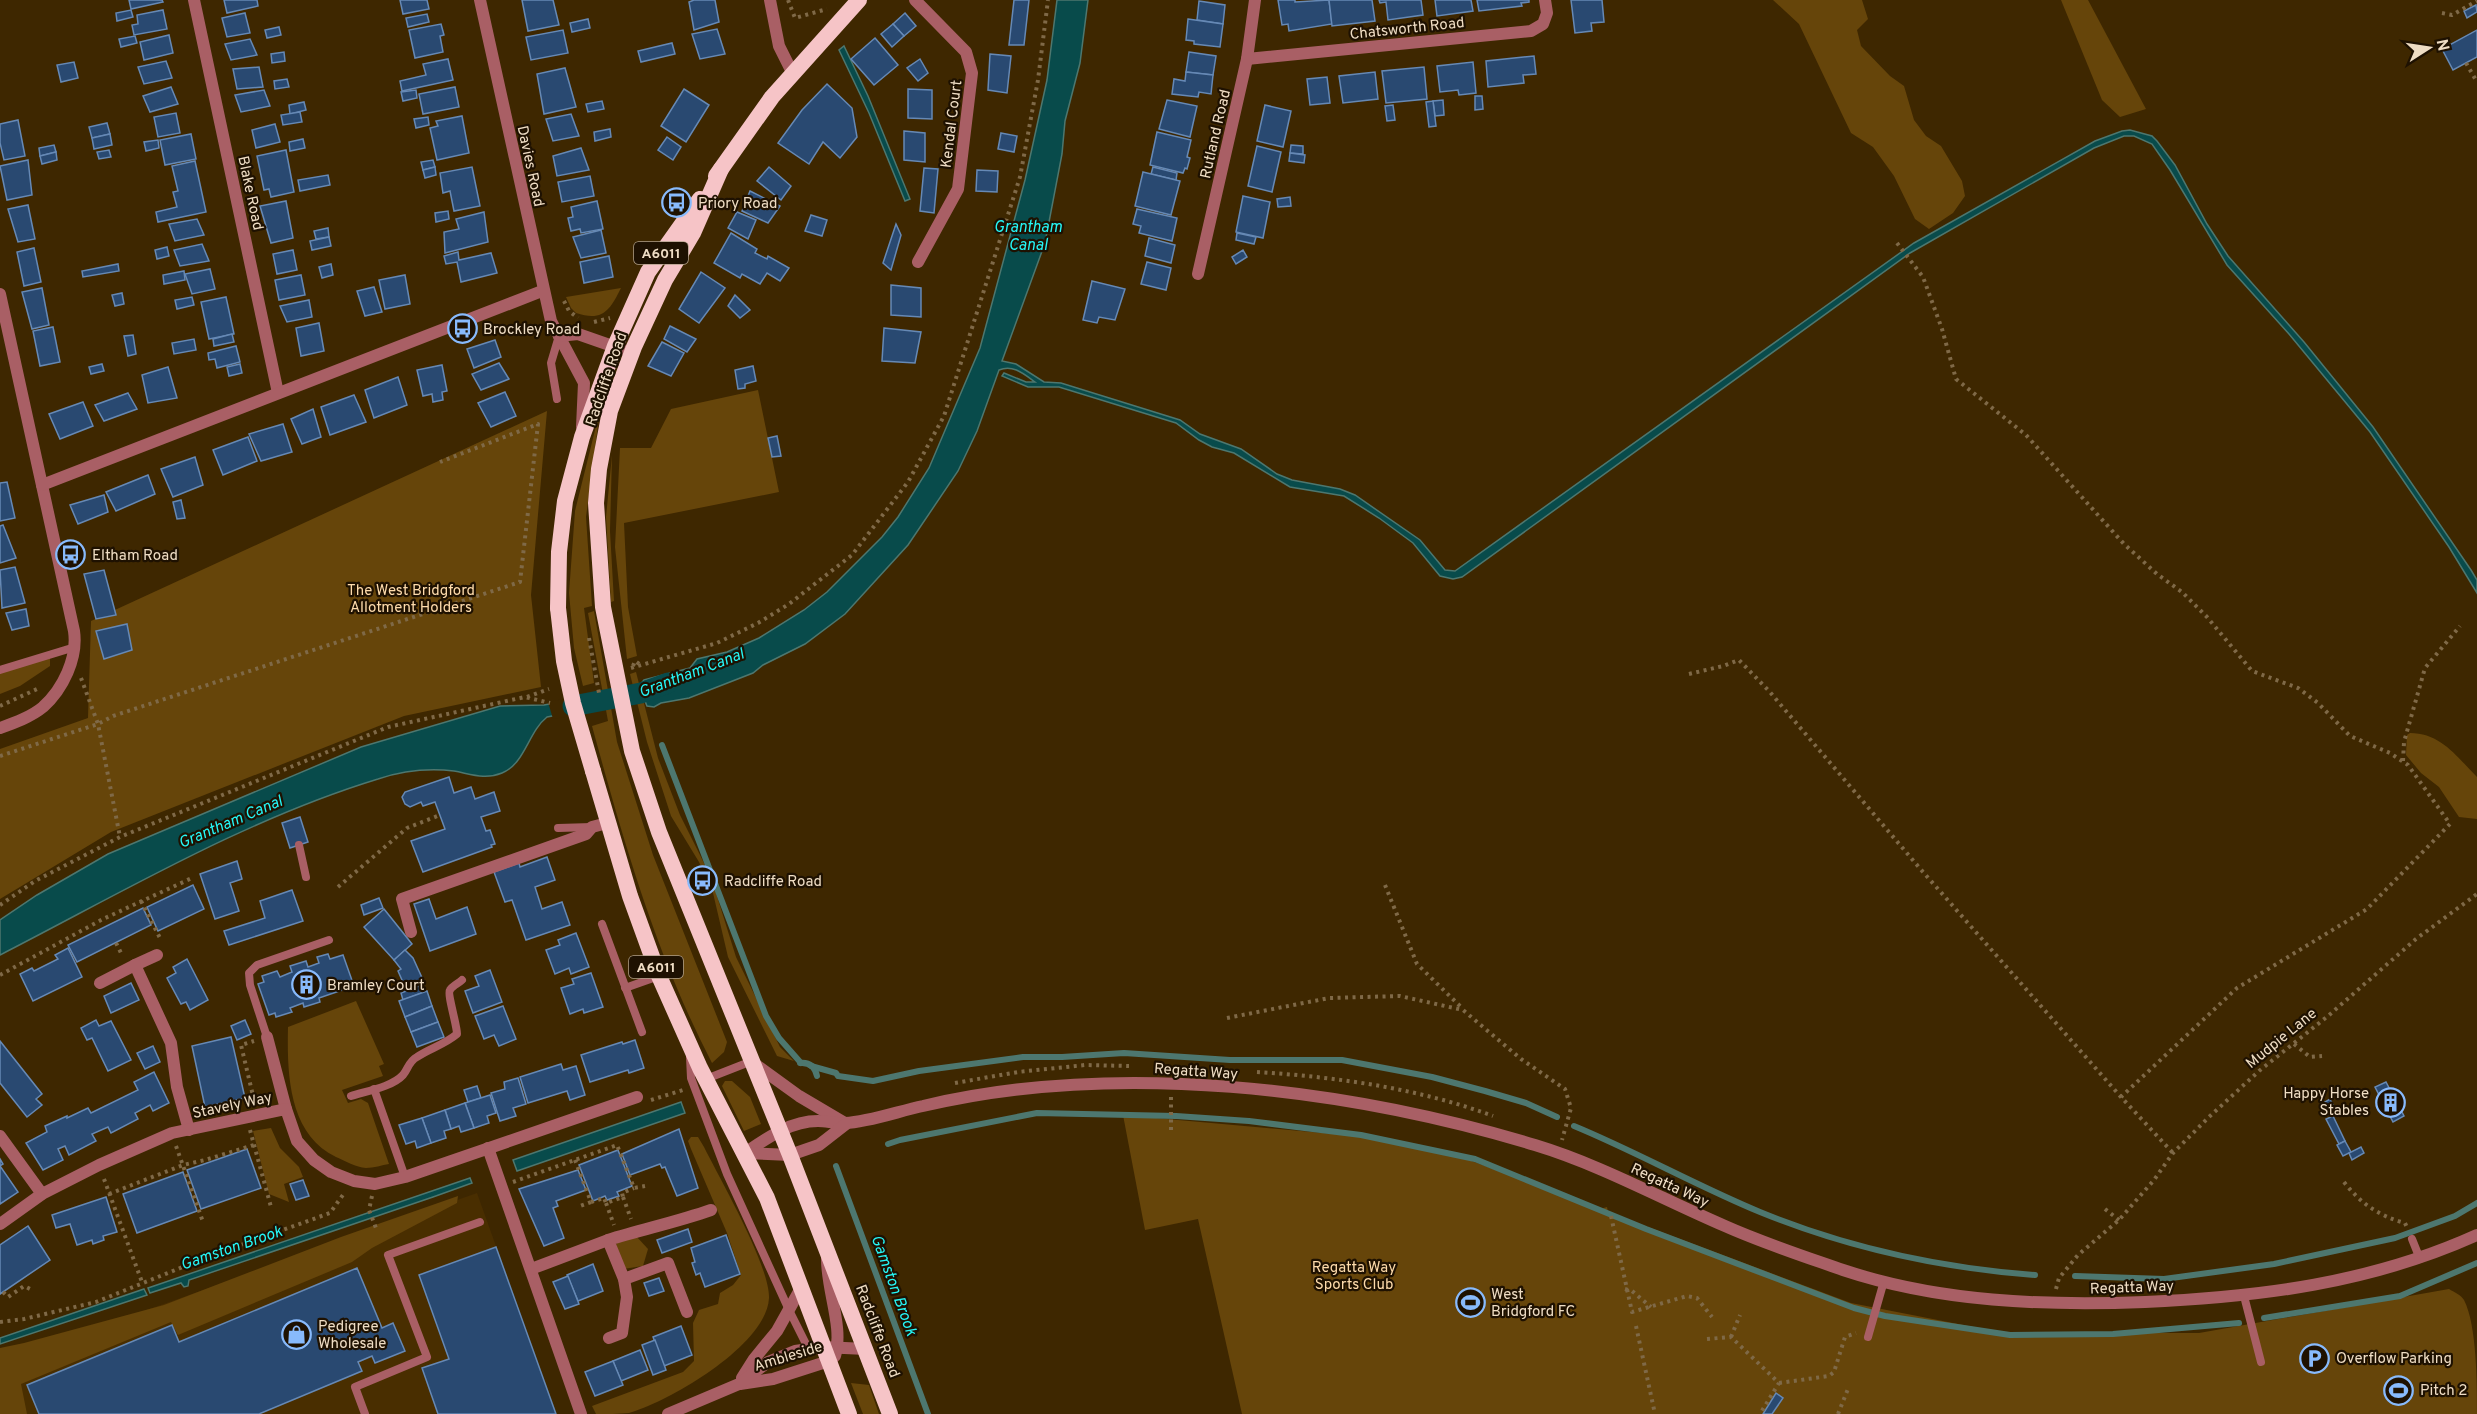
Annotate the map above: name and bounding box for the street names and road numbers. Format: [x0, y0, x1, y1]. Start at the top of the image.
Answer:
street label: Chatsworth Road [1349, 14, 1465, 45]
street label: Kendal Court [938, 79, 967, 169]
street label: Rutland Road [1197, 88, 1236, 181]
street label: Davies Road [512, 124, 547, 209]
street label: Blake Road [232, 154, 267, 232]
road number: A6011 [634, 242, 688, 264]
street label: Radcliffe Road [582, 330, 632, 429]
road number: A6011 [629, 956, 683, 978]
street label: Mudpie Lane [2243, 1005, 2321, 1074]
street label: Regatta Way [1153, 1060, 1239, 1085]
street label: Stavely Way [191, 1089, 274, 1124]
street label: Regatta Way [1627, 1160, 1712, 1213]
street label: Regatta Way [2090, 1278, 2175, 1299]
street label: Radcliffe Road [850, 1282, 903, 1381]
street label: Ambleside [752, 1338, 825, 1377]

